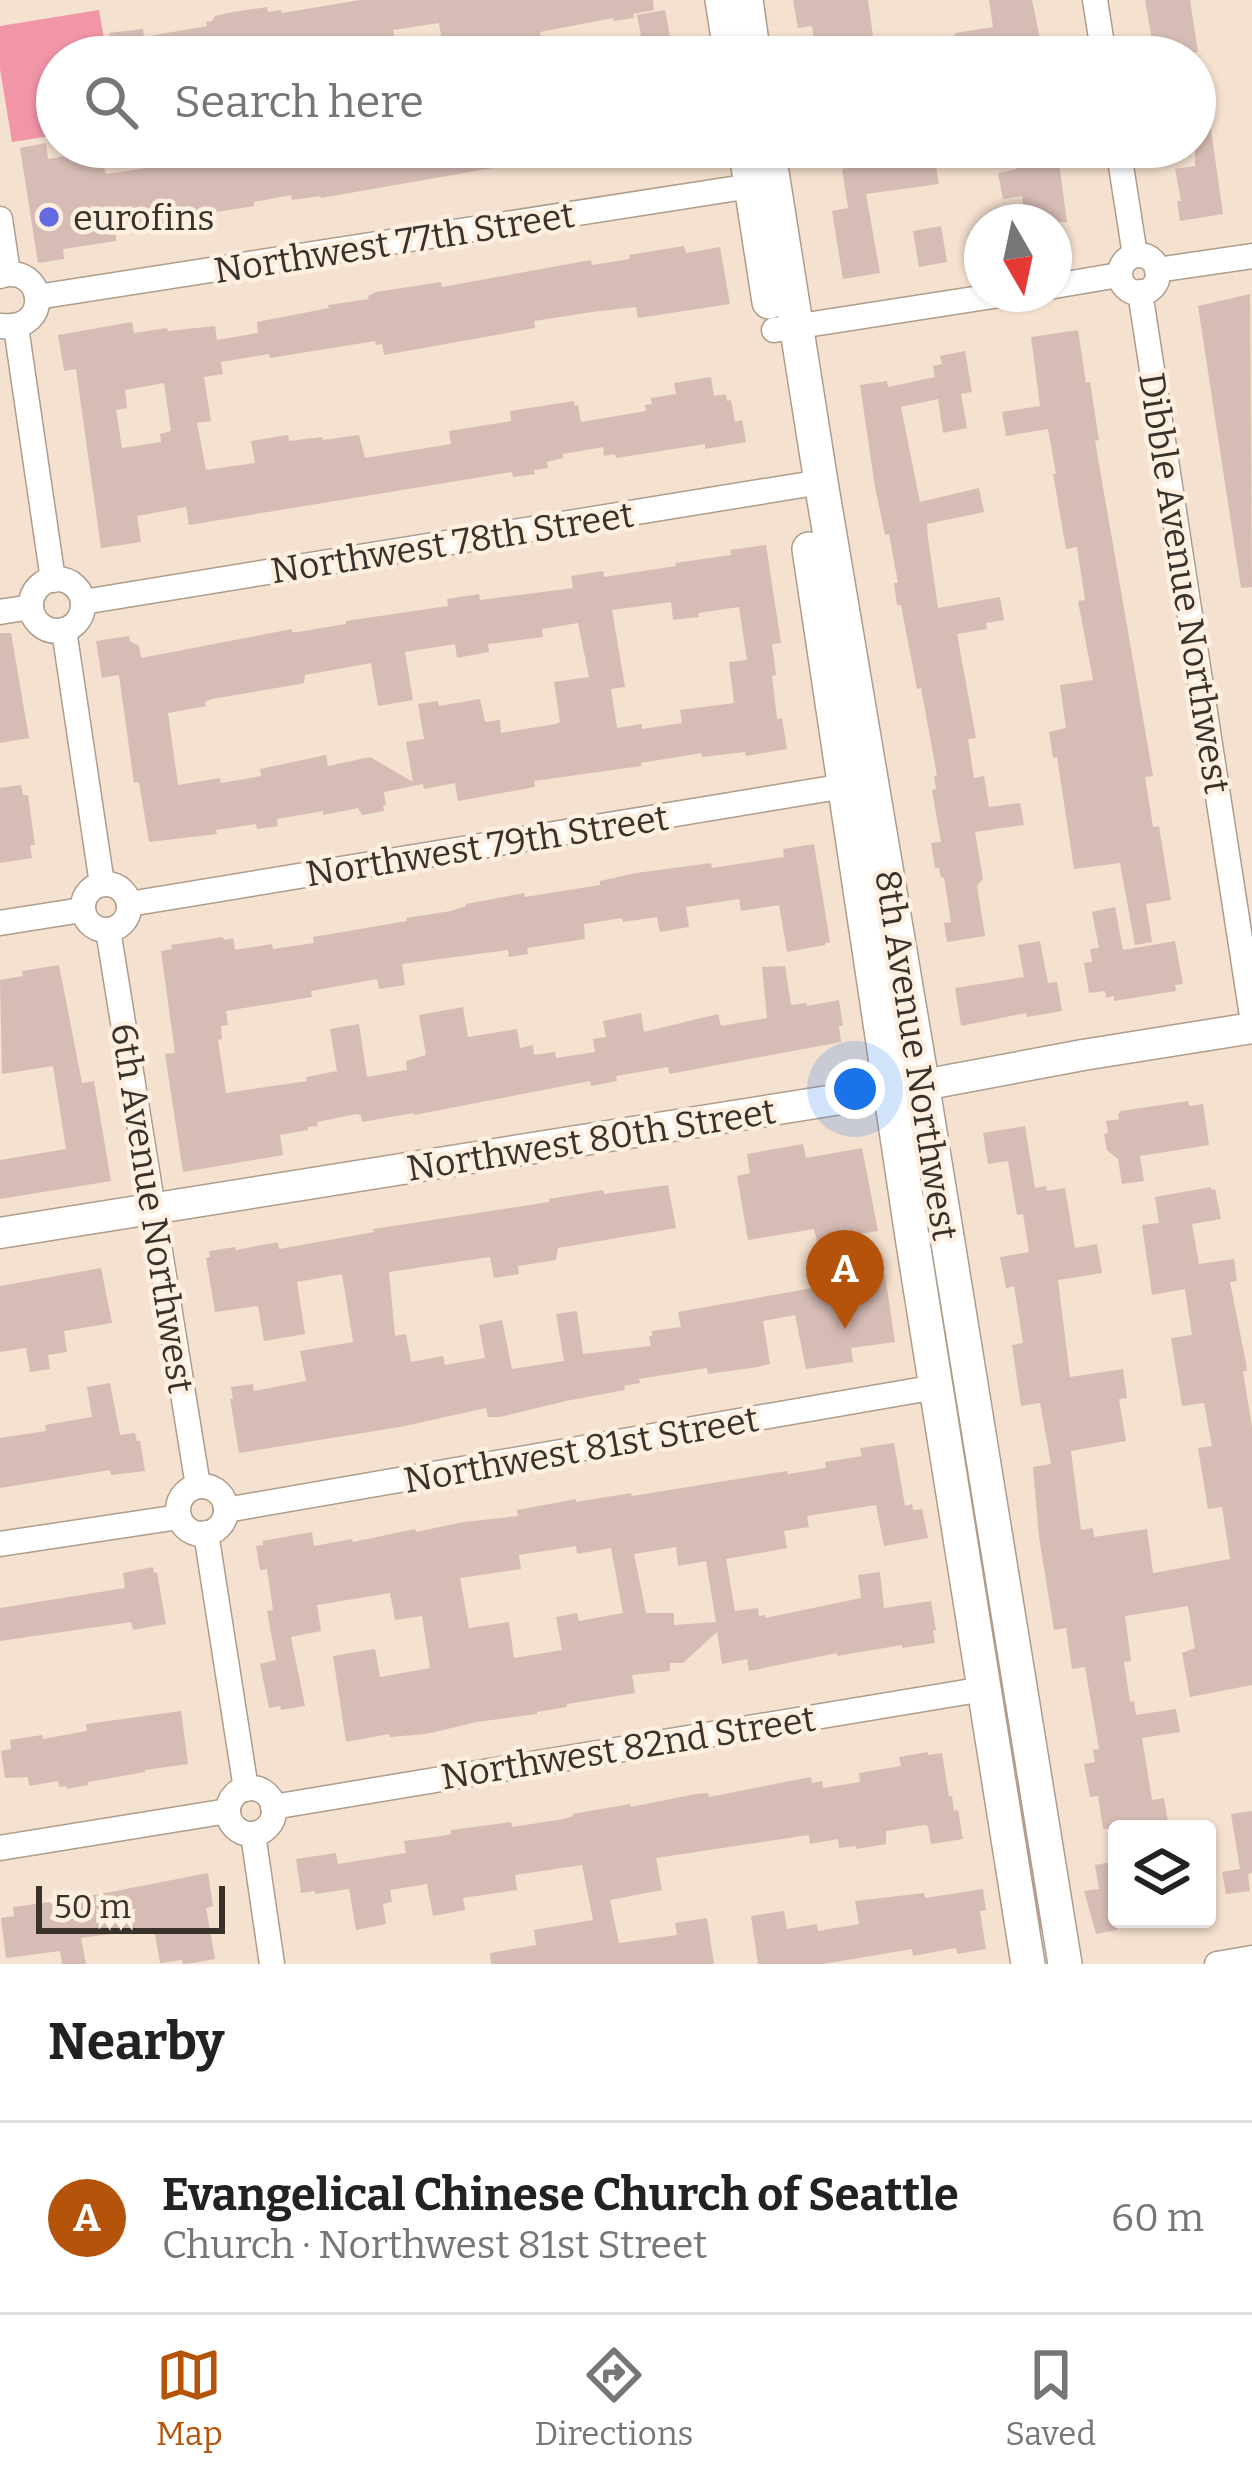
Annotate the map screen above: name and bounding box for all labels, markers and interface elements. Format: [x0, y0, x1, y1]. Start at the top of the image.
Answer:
search box [36, 36, 1216, 168]
icon: search [78, 69, 144, 135]
text: Search here [174, 75, 424, 129]
street label: Northwest 77th Street [211, 193, 577, 293]
place label: eurofins [73, 196, 214, 240]
marker: eurofins [36, 204, 62, 230]
north arrow [964, 204, 1072, 312]
street label: Dibble Avenue Northwest [1129, 370, 1239, 797]
street label: Northwest 78th Street [268, 493, 637, 593]
street label: Northwest 79th Street [303, 796, 672, 896]
street label: 8th Avenue Northwest [865, 867, 967, 1243]
street label: 6th Avenue Northwest [101, 1020, 203, 1396]
your location [825, 1059, 885, 1119]
street label: Northwest 80th Street [404, 1089, 779, 1191]
pin: A [806, 1230, 884, 1329]
street label: Northwest 81st Street [400, 1397, 762, 1503]
street label: Northwest 82nd Street [438, 1697, 818, 1799]
map controls [1108, 1820, 1216, 1928]
button: layers [1108, 1820, 1216, 1928]
scale bar [36, 1880, 225, 1933]
text: 50 m [54, 1887, 131, 1927]
text: Nearby [48, 2011, 224, 2073]
text: Evangelical Chinese Church of Seattle [162, 2168, 959, 2222]
text: A [73, 2195, 101, 2241]
text: 60 m [1111, 2195, 1204, 2241]
text: Church · Northwest 81st Street [162, 2222, 707, 2268]
tab: Map [156, 2342, 223, 2454]
tab: Directions [535, 2342, 693, 2454]
tab: Saved [1005, 2342, 1096, 2454]

